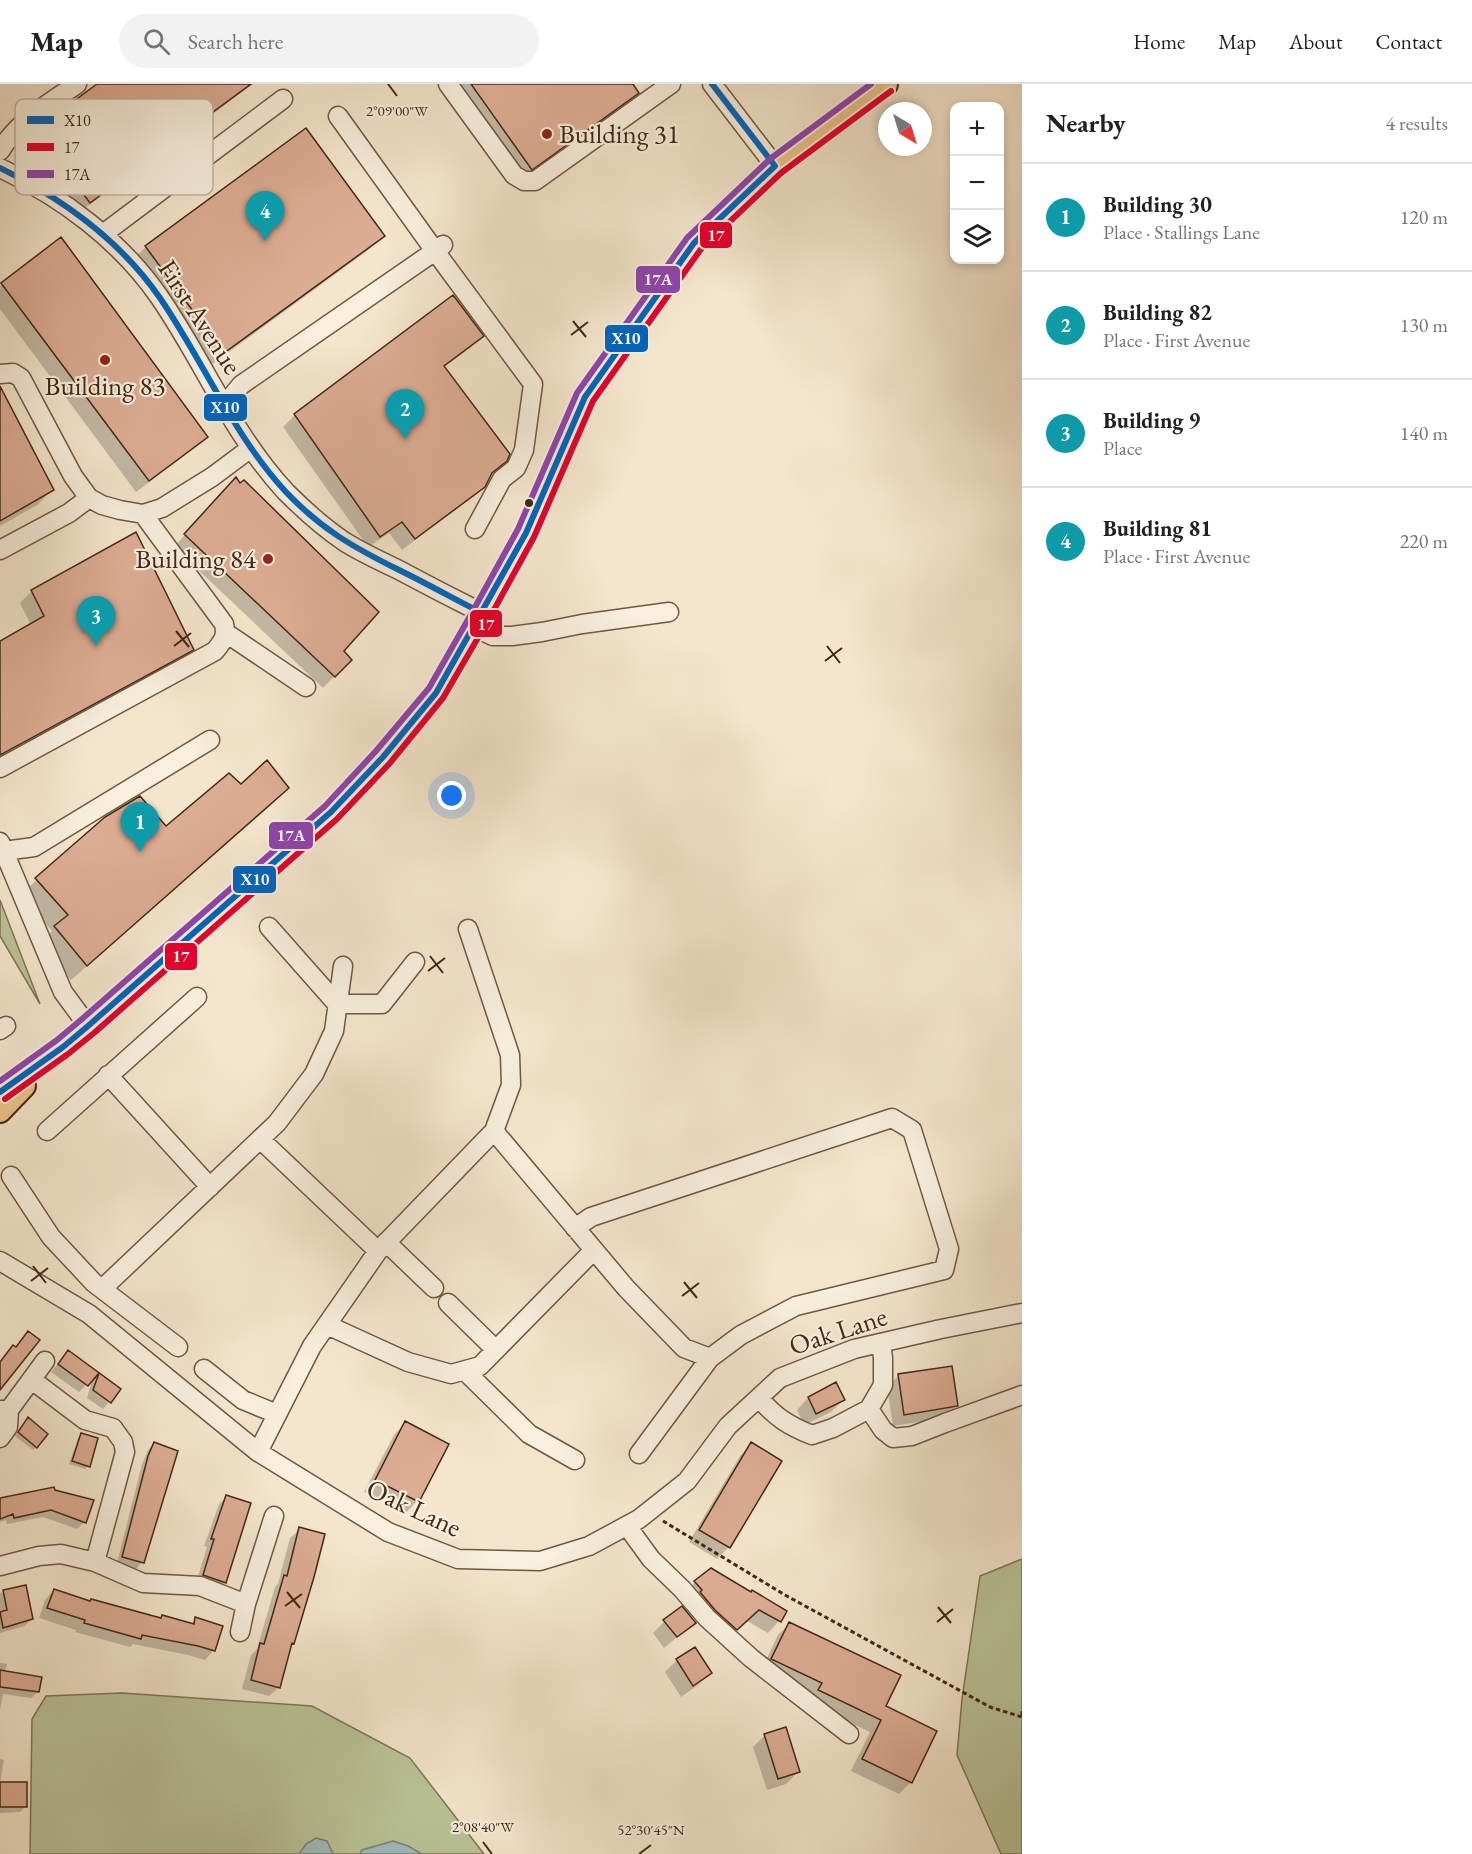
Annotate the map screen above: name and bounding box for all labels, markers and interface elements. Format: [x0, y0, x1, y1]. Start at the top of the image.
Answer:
search box [119, 14, 539, 68]
text: Map [30, 23, 83, 59]
icon: search [140, 25, 173, 58]
text: Search here [188, 27, 283, 56]
text: Home [1133, 28, 1185, 55]
text: Map [1218, 28, 1256, 55]
text: About [1289, 28, 1342, 55]
text: Contact [1375, 28, 1442, 55]
legend [15, 99, 213, 195]
text: 2°09'00"W [366, 101, 428, 120]
north arrow [878, 102, 932, 156]
map controls [950, 102, 1004, 264]
button: + [950, 102, 1004, 156]
text: Nearby [1046, 106, 1126, 140]
text: X10 [63, 110, 91, 131]
text: 4 results [1385, 110, 1448, 136]
place label: Building 31 [559, 116, 680, 151]
marker: Building 31 [540, 127, 554, 141]
text: 17 [64, 137, 80, 158]
button: − [950, 156, 1004, 210]
text: 17A [64, 164, 91, 185]
text: Building 30 [1103, 190, 1212, 219]
pin: 4 [246, 192, 284, 241]
text: 1 [1060, 204, 1071, 230]
text: 120 m [1400, 204, 1448, 230]
button: layers [950, 210, 1004, 264]
text: Place · Stallings Lane [1103, 219, 1260, 245]
line badge: 17 [699, 221, 733, 249]
text: 17 [708, 225, 725, 246]
street label: First Avenue [150, 253, 250, 381]
line badge: 17A [635, 265, 681, 294]
text: 17A [644, 269, 673, 290]
text: Building 82 [1103, 298, 1212, 327]
text: 2 [1060, 312, 1071, 338]
text: 130 m [1400, 312, 1448, 338]
line badge: X10 [604, 324, 649, 353]
text: Place · First Avenue [1103, 327, 1250, 353]
text: X10 [611, 328, 641, 349]
marker: Building 83 [98, 353, 112, 367]
place label: Building 83 [45, 368, 165, 403]
pin: 2 [386, 390, 424, 439]
line badge: X10 [203, 393, 248, 422]
text: X10 [210, 397, 240, 418]
text: Building 9 [1103, 406, 1200, 435]
text: 3 [1060, 420, 1071, 446]
text: 140 m [1400, 420, 1448, 446]
text: Place [1103, 435, 1142, 461]
unlabelled marker [523, 497, 535, 509]
text: Building 81 [1103, 514, 1212, 543]
text: 4 [1060, 528, 1071, 554]
text: 220 m [1400, 528, 1448, 554]
place label: Building 84 [135, 541, 257, 576]
text: Place · First Avenue [1103, 543, 1250, 569]
marker: Building 84 [261, 552, 275, 566]
pin: 3 [76, 596, 116, 646]
line badge: 17 [469, 609, 503, 638]
text: 17 [478, 614, 495, 635]
your location [437, 781, 466, 810]
pin: 1 [120, 802, 160, 852]
line badge: 17A [268, 821, 314, 850]
text: 17A [277, 825, 306, 846]
line badge: X10 [232, 865, 277, 894]
text: X10 [240, 869, 270, 890]
line badge: 17 [164, 942, 198, 971]
text: 17 [173, 946, 190, 967]
street label: Oak Lane [785, 1298, 891, 1363]
street label: Oak Lane [361, 1470, 467, 1545]
text: 2°08'40"W [452, 1817, 514, 1836]
text: 52°30'45"N [617, 1820, 685, 1839]

